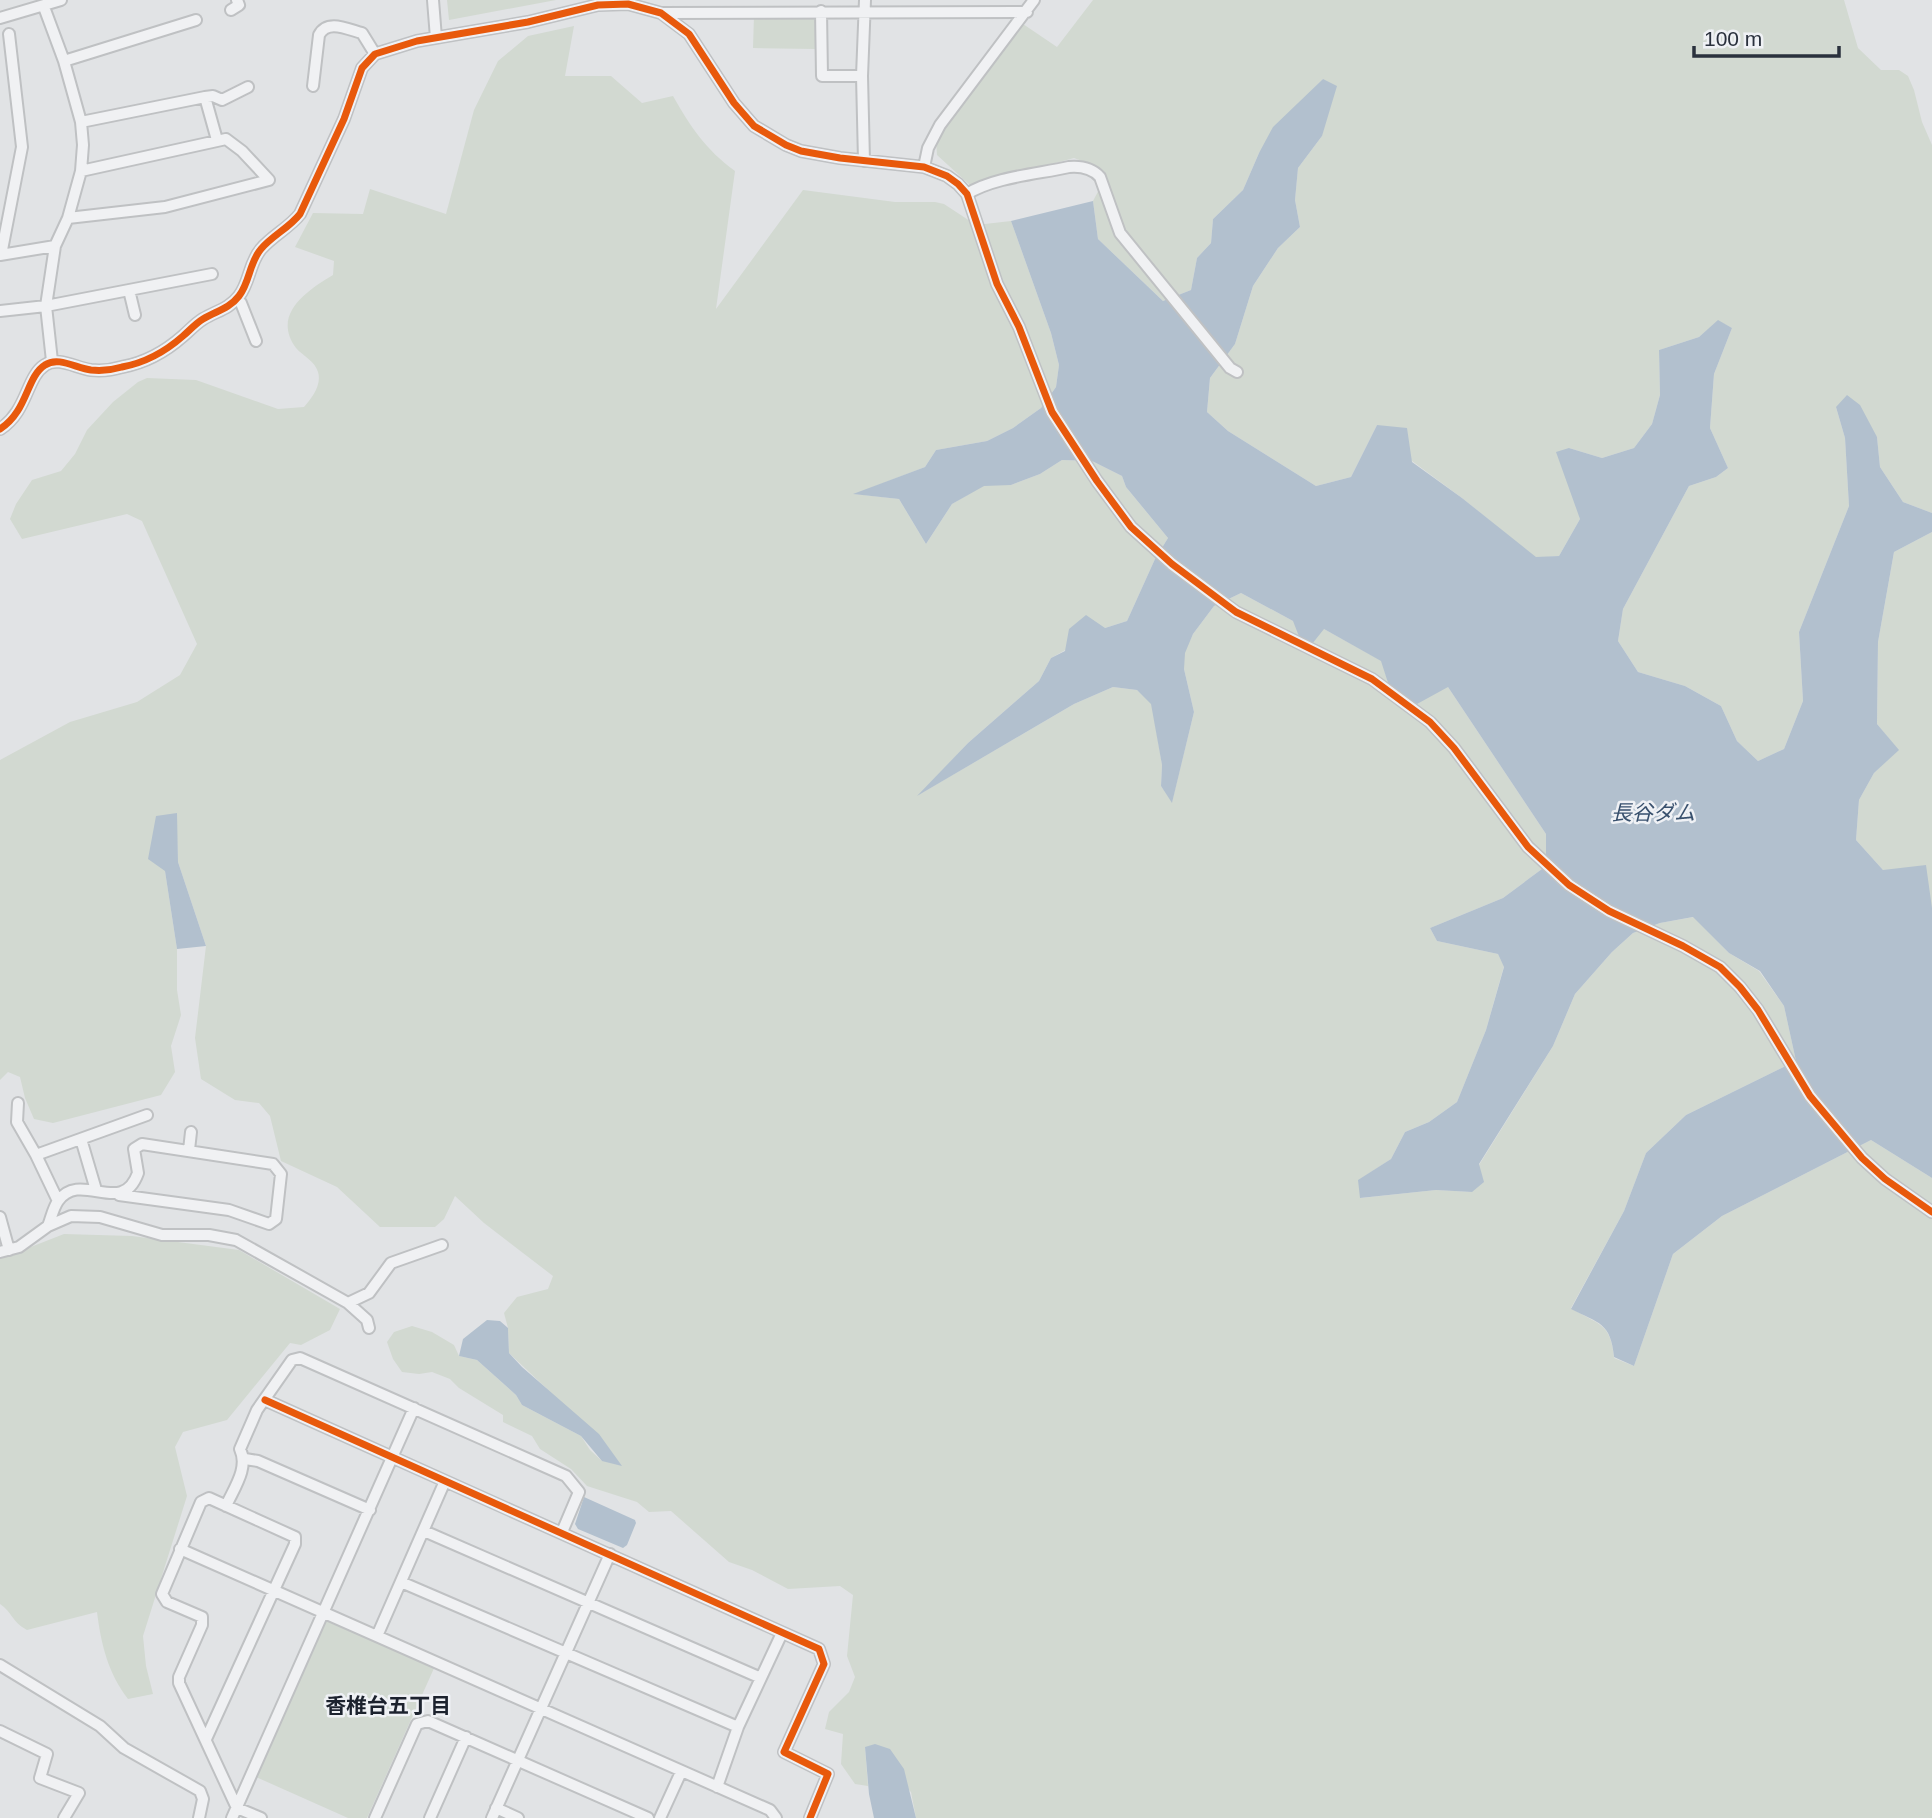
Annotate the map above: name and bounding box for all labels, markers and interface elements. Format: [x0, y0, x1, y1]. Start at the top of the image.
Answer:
scale bar [1694, 14, 1839, 58]
text: 100 m [1704, 27, 1762, 50]
water label: 長谷ダム [1611, 801, 1695, 824]
district label: 香椎台五丁目 [325, 1694, 451, 1717]

